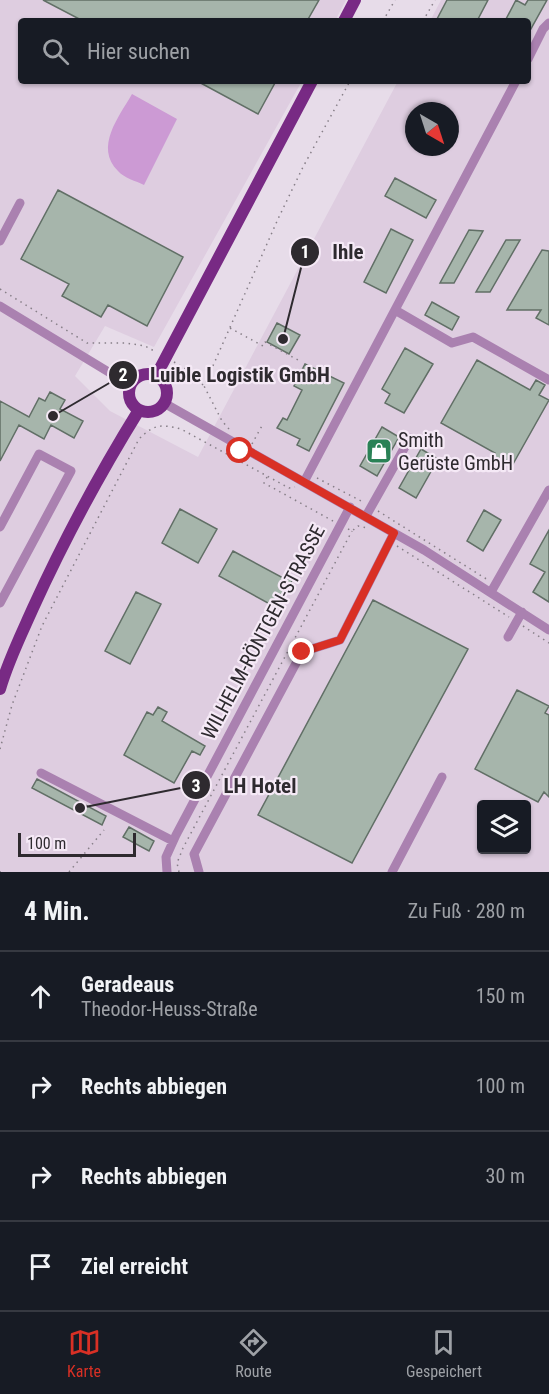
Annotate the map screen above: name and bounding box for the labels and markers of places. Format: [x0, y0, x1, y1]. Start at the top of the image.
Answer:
callout: Ihle [290, 233, 375, 272]
callout: Luible Logistik GmbH [108, 356, 342, 395]
place label: Smith Gerüste GmbH [398, 428, 513, 475]
shop icon: Smith Gerüste GmbH [364, 436, 394, 466]
callout: LH Hotel [181, 766, 308, 805]

